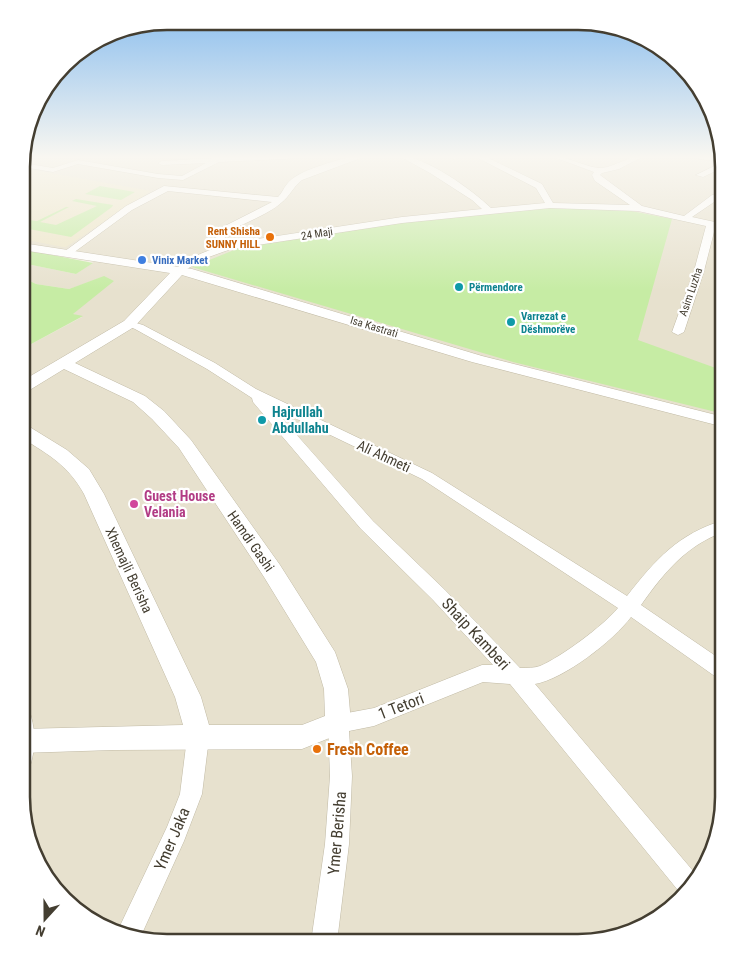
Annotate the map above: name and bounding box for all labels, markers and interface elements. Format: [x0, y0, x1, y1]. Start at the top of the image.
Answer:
place label: Rent Shisha SUNNY HILL [206, 225, 260, 251]
street label: 24 Maji [300, 225, 334, 243]
marker: Rent Shisha SUNNY HILL [264, 231, 276, 243]
marker: Vinix Market [136, 254, 148, 266]
place label: Vinix Market [152, 254, 208, 267]
street label: Asim Luzha [677, 266, 705, 318]
marker: Përmendore [453, 281, 465, 293]
place label: Përmendore [469, 281, 523, 294]
place label: Varrezat e Dëshmorëve [521, 310, 575, 336]
street label: Isa Kastrati [349, 314, 399, 340]
marker: Varrezat e Dëshmorëve [505, 316, 517, 328]
place label: Hajrullah Abdullahu [272, 404, 329, 436]
marker: Hajrullah Abdullahu [256, 414, 268, 426]
street label: Ali Ahmeti [355, 437, 413, 475]
place label: Guest House Velania [144, 488, 215, 520]
marker: Guest House Velania [128, 498, 140, 510]
street label: Hamdi Gashi [224, 507, 278, 575]
street label: Xhemajli Berisha [102, 525, 156, 615]
street label: Shaip Kamberi [438, 594, 514, 674]
street label: 1 Tetori [375, 689, 427, 723]
place label: Fresh Coffee [327, 740, 409, 759]
marker: Fresh Coffee [311, 743, 323, 755]
street label: Ymer Berisha [324, 791, 350, 875]
street label: Ymer Jaka [150, 805, 194, 873]
north arrow [20, 894, 70, 944]
text: N [33, 922, 47, 940]

